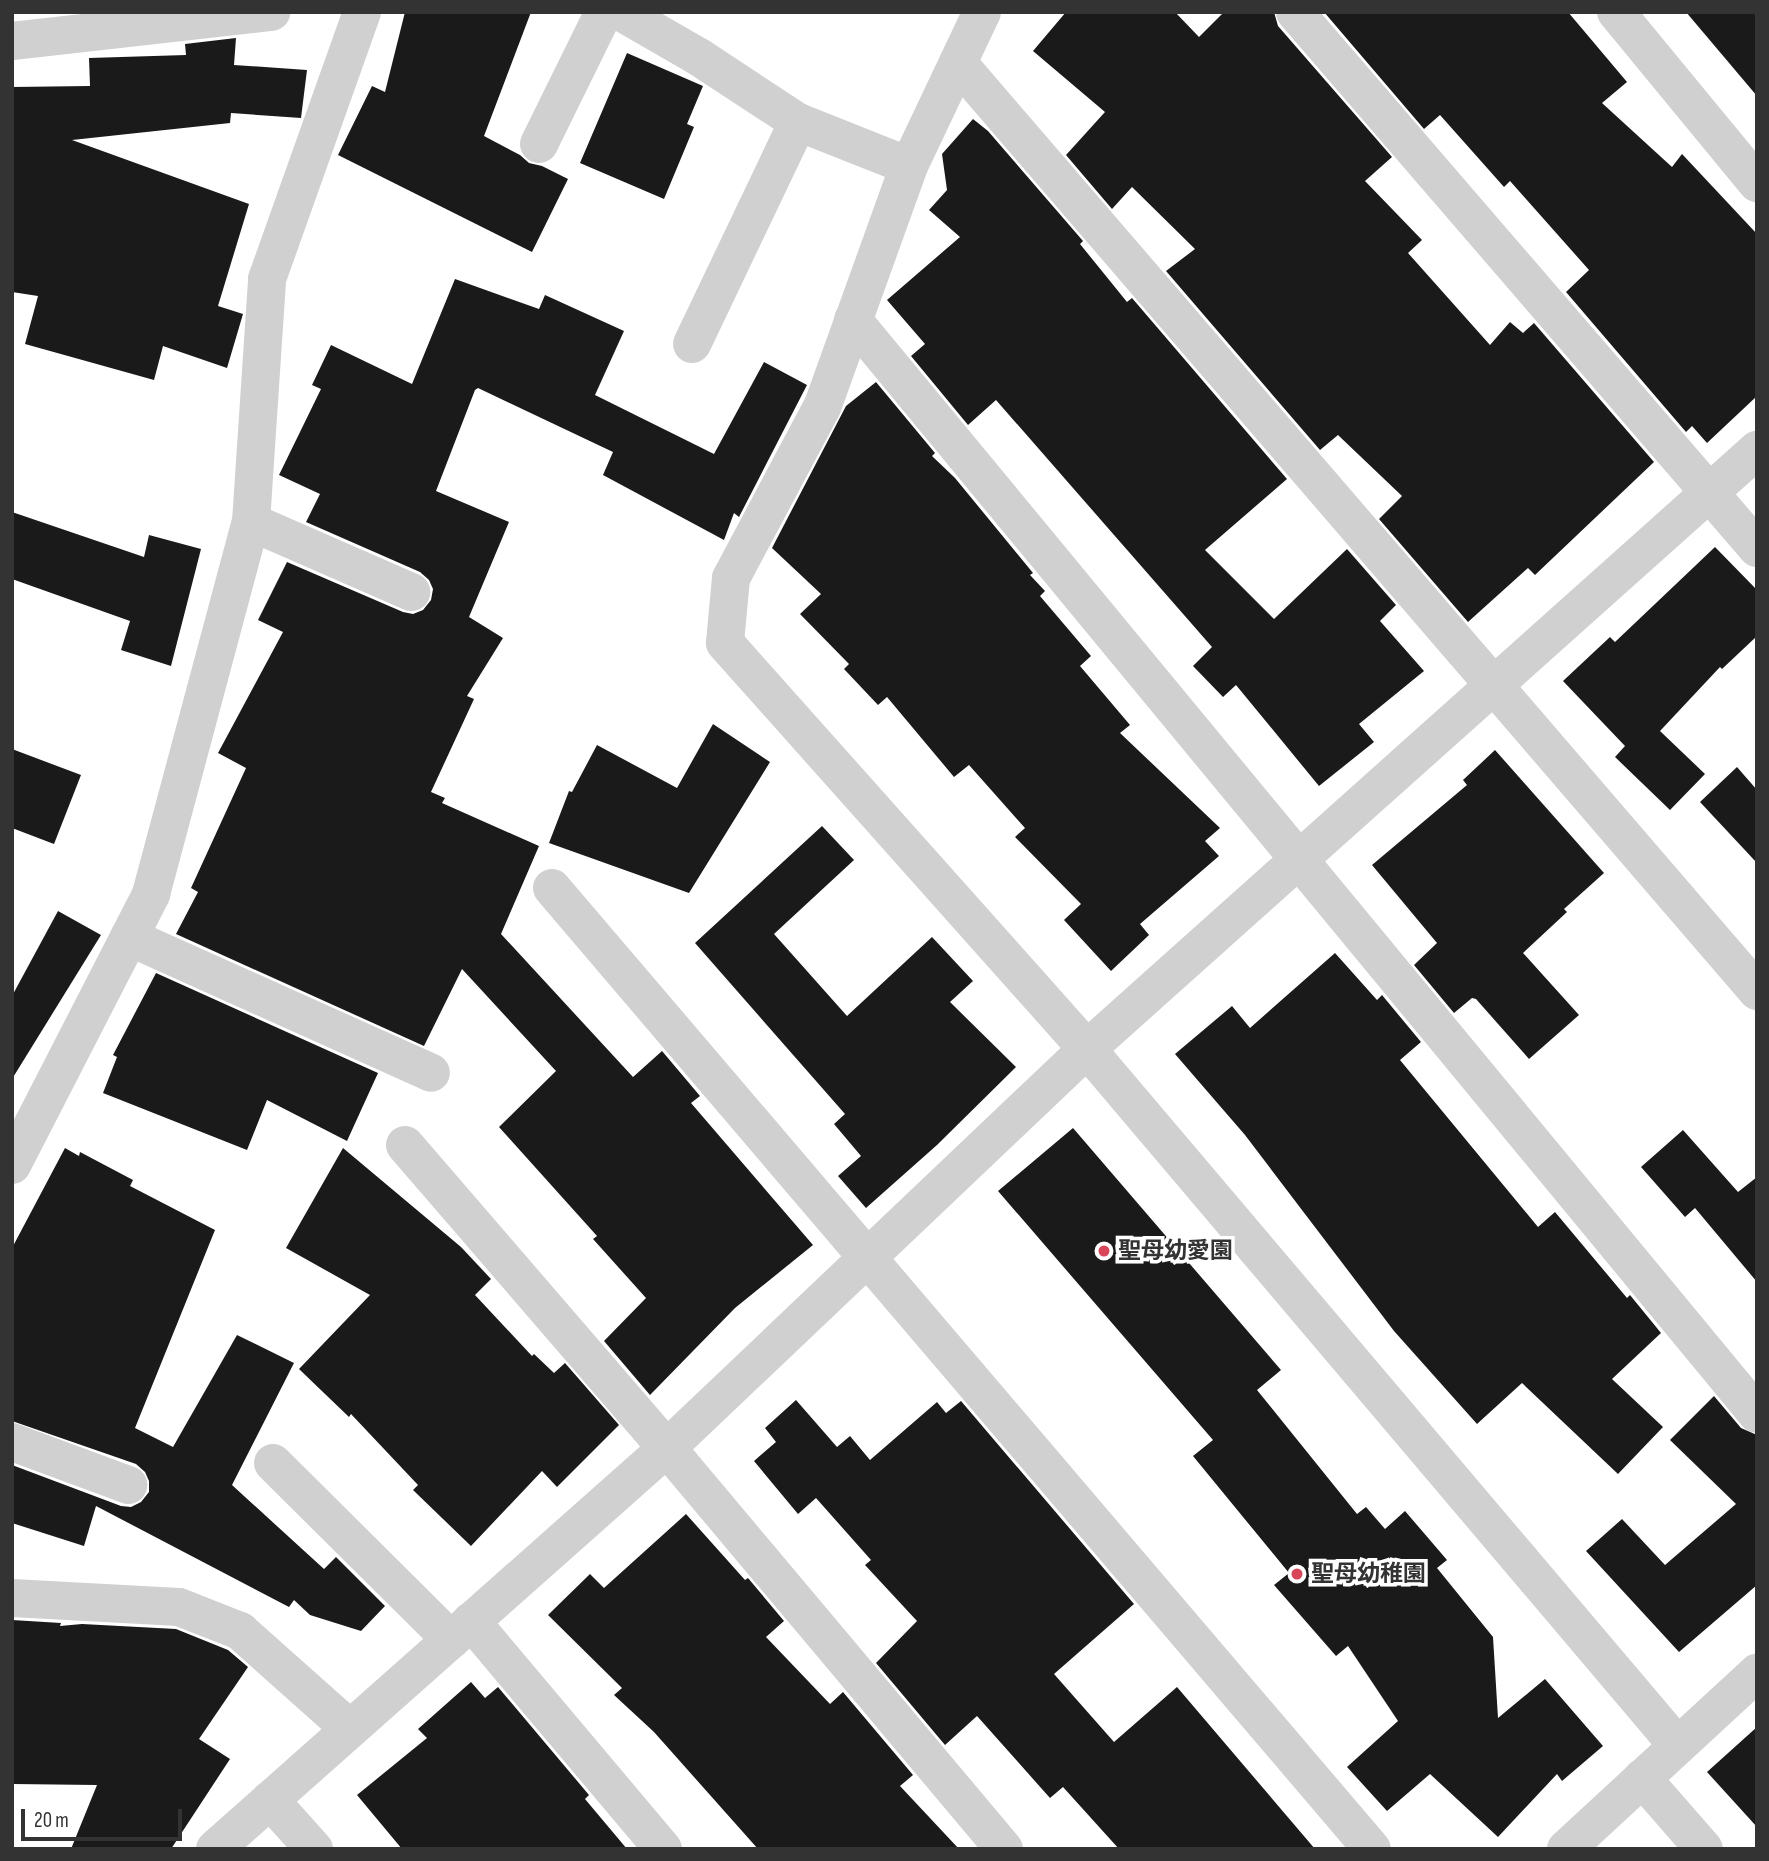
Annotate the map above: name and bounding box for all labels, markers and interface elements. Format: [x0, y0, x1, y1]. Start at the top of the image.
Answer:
place label: 聖母幼愛園 [1118, 1237, 1233, 1265]
marker: 聖母幼愛園 [1096, 1243, 1112, 1259]
place label: 聖母幼稚園 [1311, 1560, 1426, 1588]
marker: 聖母幼稚園 [1289, 1566, 1305, 1582]
scale bar [24, 1794, 186, 1838]
text: 20 m [34, 1808, 69, 1833]

